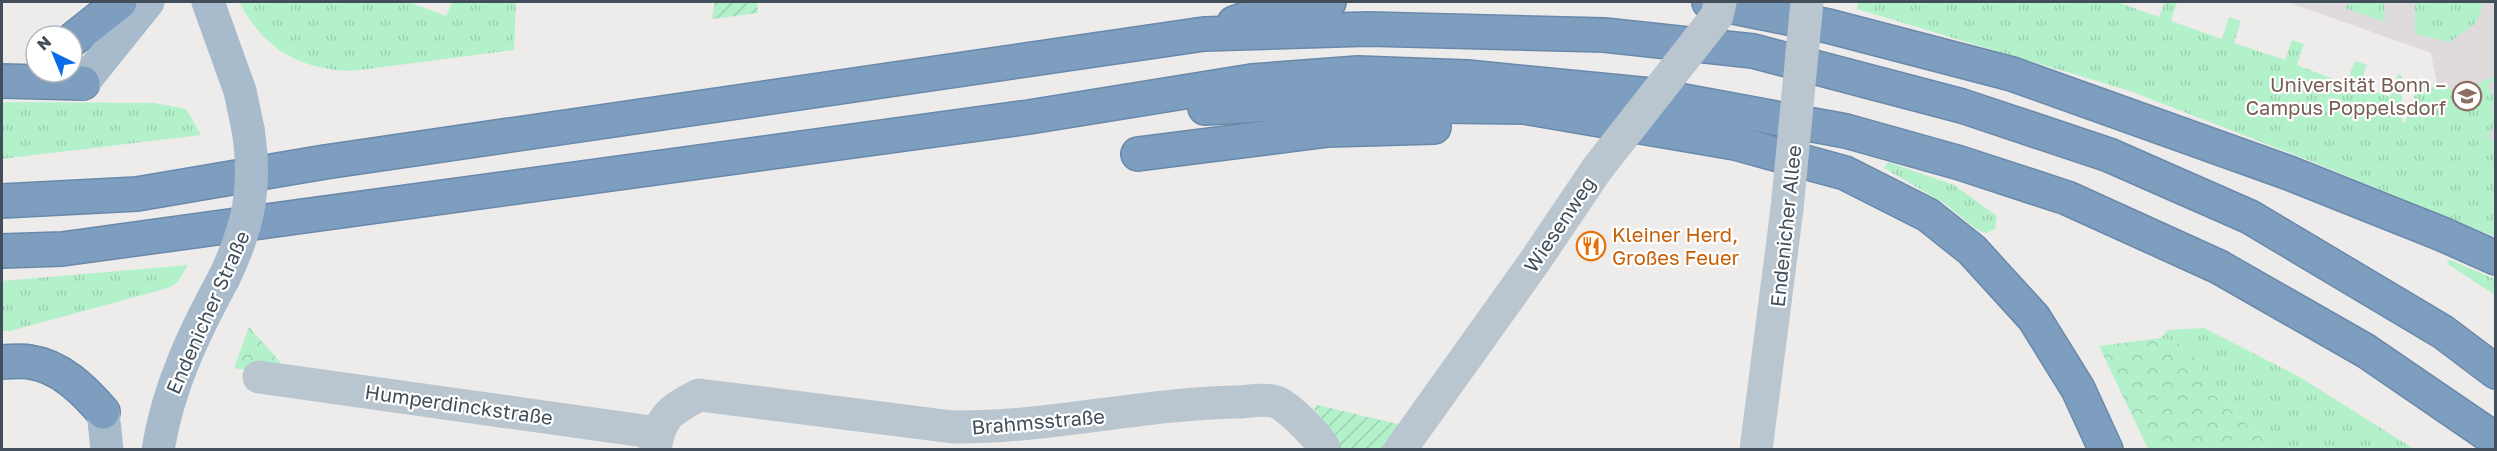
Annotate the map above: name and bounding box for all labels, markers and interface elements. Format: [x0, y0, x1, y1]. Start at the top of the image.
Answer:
north arrow [24, 24, 84, 84]
text: N [32, 32, 55, 54]
place label: Universität Bonn – Campus Poppelsdorf [2246, 72, 2446, 119]
school or university icon: Universität Bonn – Campus Poppelsdorf [2451, 80, 2483, 112]
street label: Endenicher Allee [1765, 144, 1805, 308]
street label: Wiesenweg [1518, 172, 1600, 276]
place label: Kleiner Herd, Großes Feuer [1612, 222, 1739, 269]
street label: Endenicher Straße [160, 227, 254, 397]
restaurant icon: Kleiner Herd, Großes Feuer [1575, 230, 1607, 262]
street label: Humperdinckstraße [364, 379, 554, 429]
street label: Brahmsstraße [970, 403, 1106, 439]

